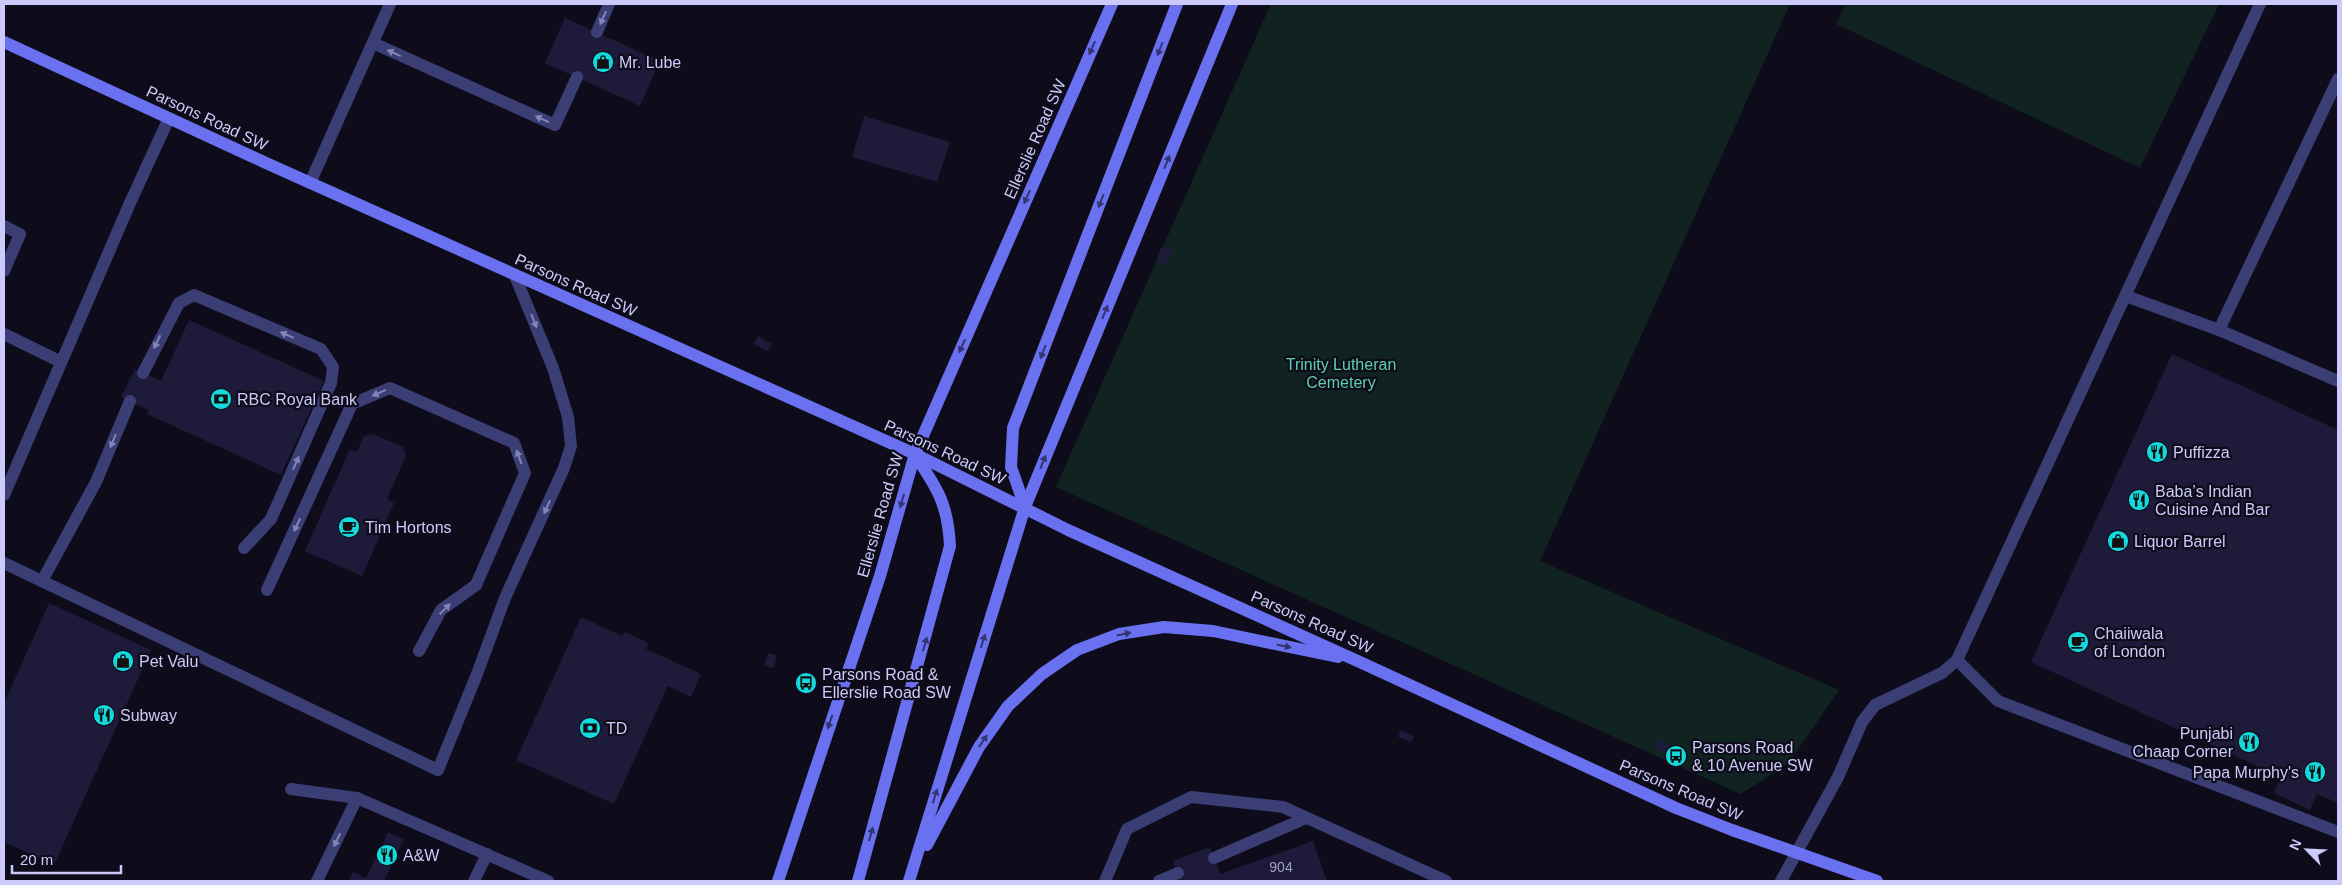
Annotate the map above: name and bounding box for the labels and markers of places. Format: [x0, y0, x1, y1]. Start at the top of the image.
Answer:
shop icon: Mr. Lube [591, 50, 615, 74]
place label: Mr. Lube [619, 54, 681, 71]
bank icon: RBC Royal Bank [209, 387, 233, 411]
place label: RBC Royal Bank [237, 391, 358, 408]
restaurant icon: Puffizza [2145, 440, 2169, 464]
place label: Puffizza [2173, 444, 2230, 461]
place label: Baba’s Indian Cuisine And Bar [2155, 483, 2270, 518]
restaurant icon: Baba’s Indian Cuisine And Bar [2127, 488, 2151, 512]
cafe icon: Tim Hortons [337, 515, 361, 539]
place label: Tim Hortons [365, 519, 452, 536]
shop icon: Liquor Barrel [2106, 529, 2130, 553]
place label: Liquor Barrel [2134, 533, 2226, 550]
place label: Chaiiwala of London [2094, 625, 2165, 660]
cafe icon: Chaiiwala of London [2066, 630, 2090, 654]
shop icon: Pet Valu [111, 649, 135, 673]
place label: Pet Valu [139, 653, 198, 670]
place label: Parsons Road & Ellerslie Road SW [822, 666, 952, 701]
bus stop icon: Parsons Road & Ellerslie Road SW [794, 671, 818, 695]
restaurant icon: Subway [92, 703, 116, 727]
place label: Subway [120, 707, 177, 724]
bank icon: TD [578, 716, 602, 740]
place label: TD [606, 720, 627, 737]
place label: Punjabi Chaap Corner [2133, 725, 2234, 760]
restaurant icon: Punjabi Chaap Corner [2237, 730, 2261, 754]
place label: Parsons Road & 10 Avenue SW [1692, 739, 1814, 774]
bus stop icon: Parsons Road & 10 Avenue SW [1664, 744, 1688, 768]
restaurant icon: Papa Murphy's [2303, 760, 2327, 784]
place label: Papa Murphy's [2193, 764, 2299, 781]
restaurant icon: A&W [375, 843, 399, 867]
place label: A&W [403, 847, 440, 864]

